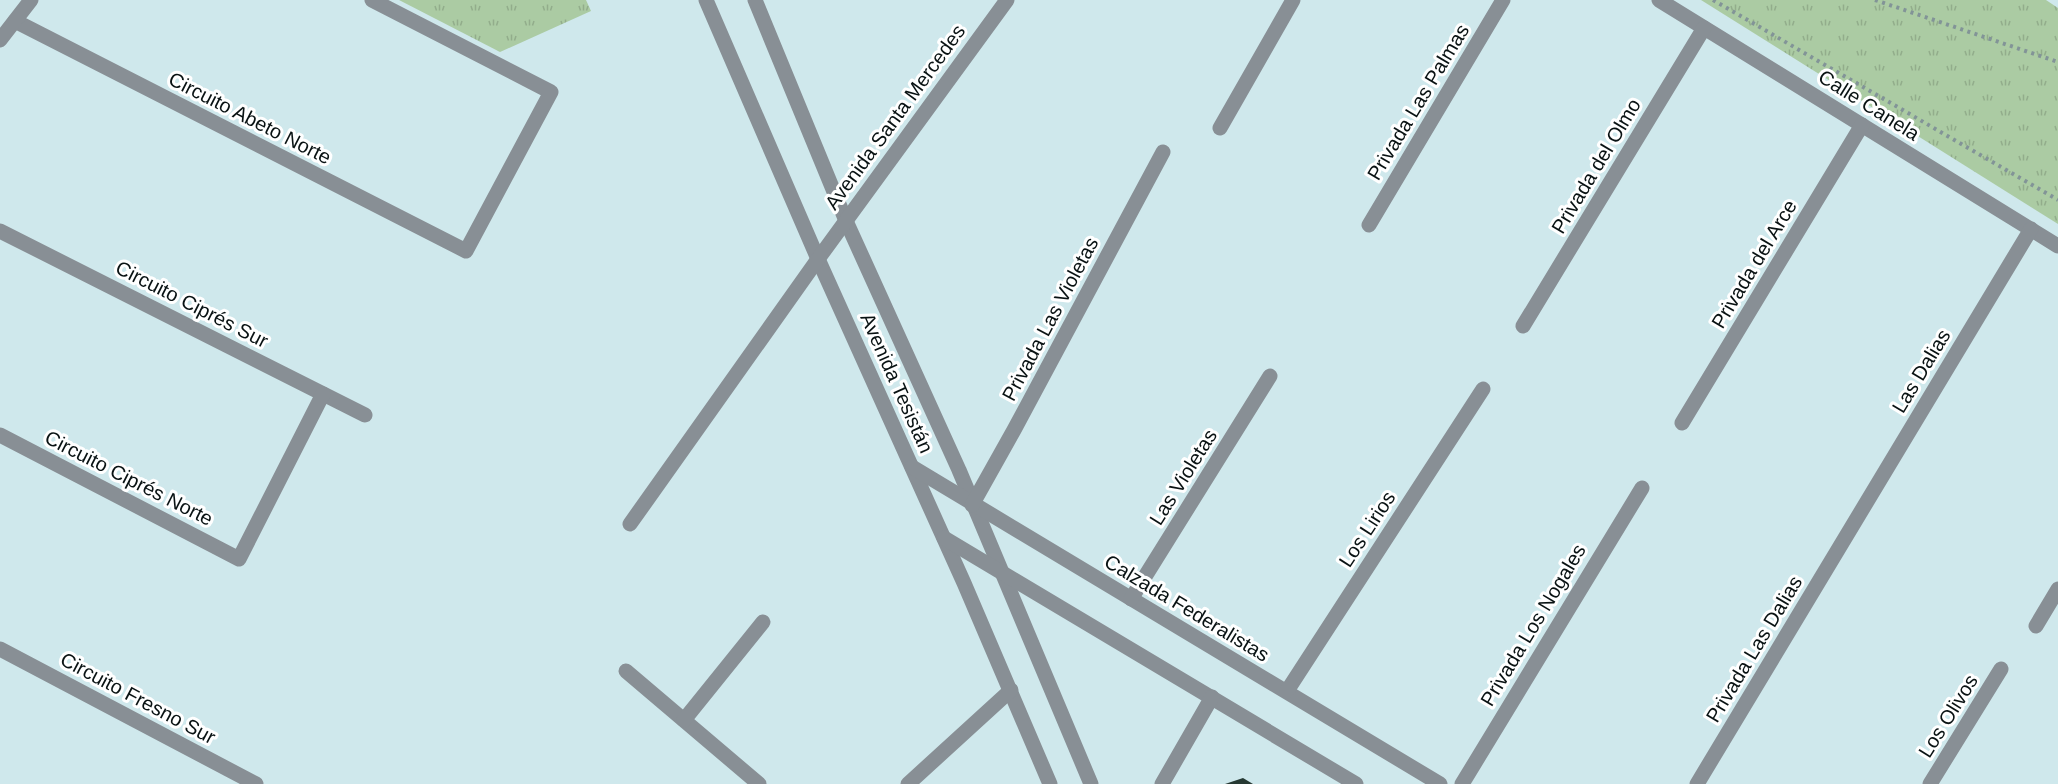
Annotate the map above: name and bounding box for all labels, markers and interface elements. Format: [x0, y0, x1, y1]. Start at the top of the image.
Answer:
street label: Avenida Santa Mercedes [821, 20, 969, 214]
street label: Privada Las Palmas [1363, 20, 1473, 184]
street label: Calle Canela [1815, 65, 1924, 145]
street label: Circuito Abeto Norte [165, 68, 335, 168]
street label: Privada del Olmo [1547, 95, 1645, 237]
street label: Privada del Arce [1707, 196, 1801, 332]
street label: Privada Las Violetas [998, 234, 1102, 404]
street label: Circuito Ciprés Sur [112, 256, 272, 352]
street label: Avenida Tesistán [856, 310, 938, 456]
street label: Las Dalias [1888, 325, 1954, 417]
street label: Las Violetas [1145, 425, 1221, 529]
street label: Circuito Ciprés Norte [41, 426, 217, 530]
street label: Los Lirios [1334, 487, 1400, 571]
street label: Privada Los Nogales [1476, 540, 1590, 710]
street label: Calzada Federalistas [1101, 550, 1273, 666]
street label: Privada Las Dalias [1702, 572, 1806, 726]
street label: Circuito Fresno Sur [57, 648, 220, 748]
street label: Los Olivos [1914, 671, 1982, 761]

